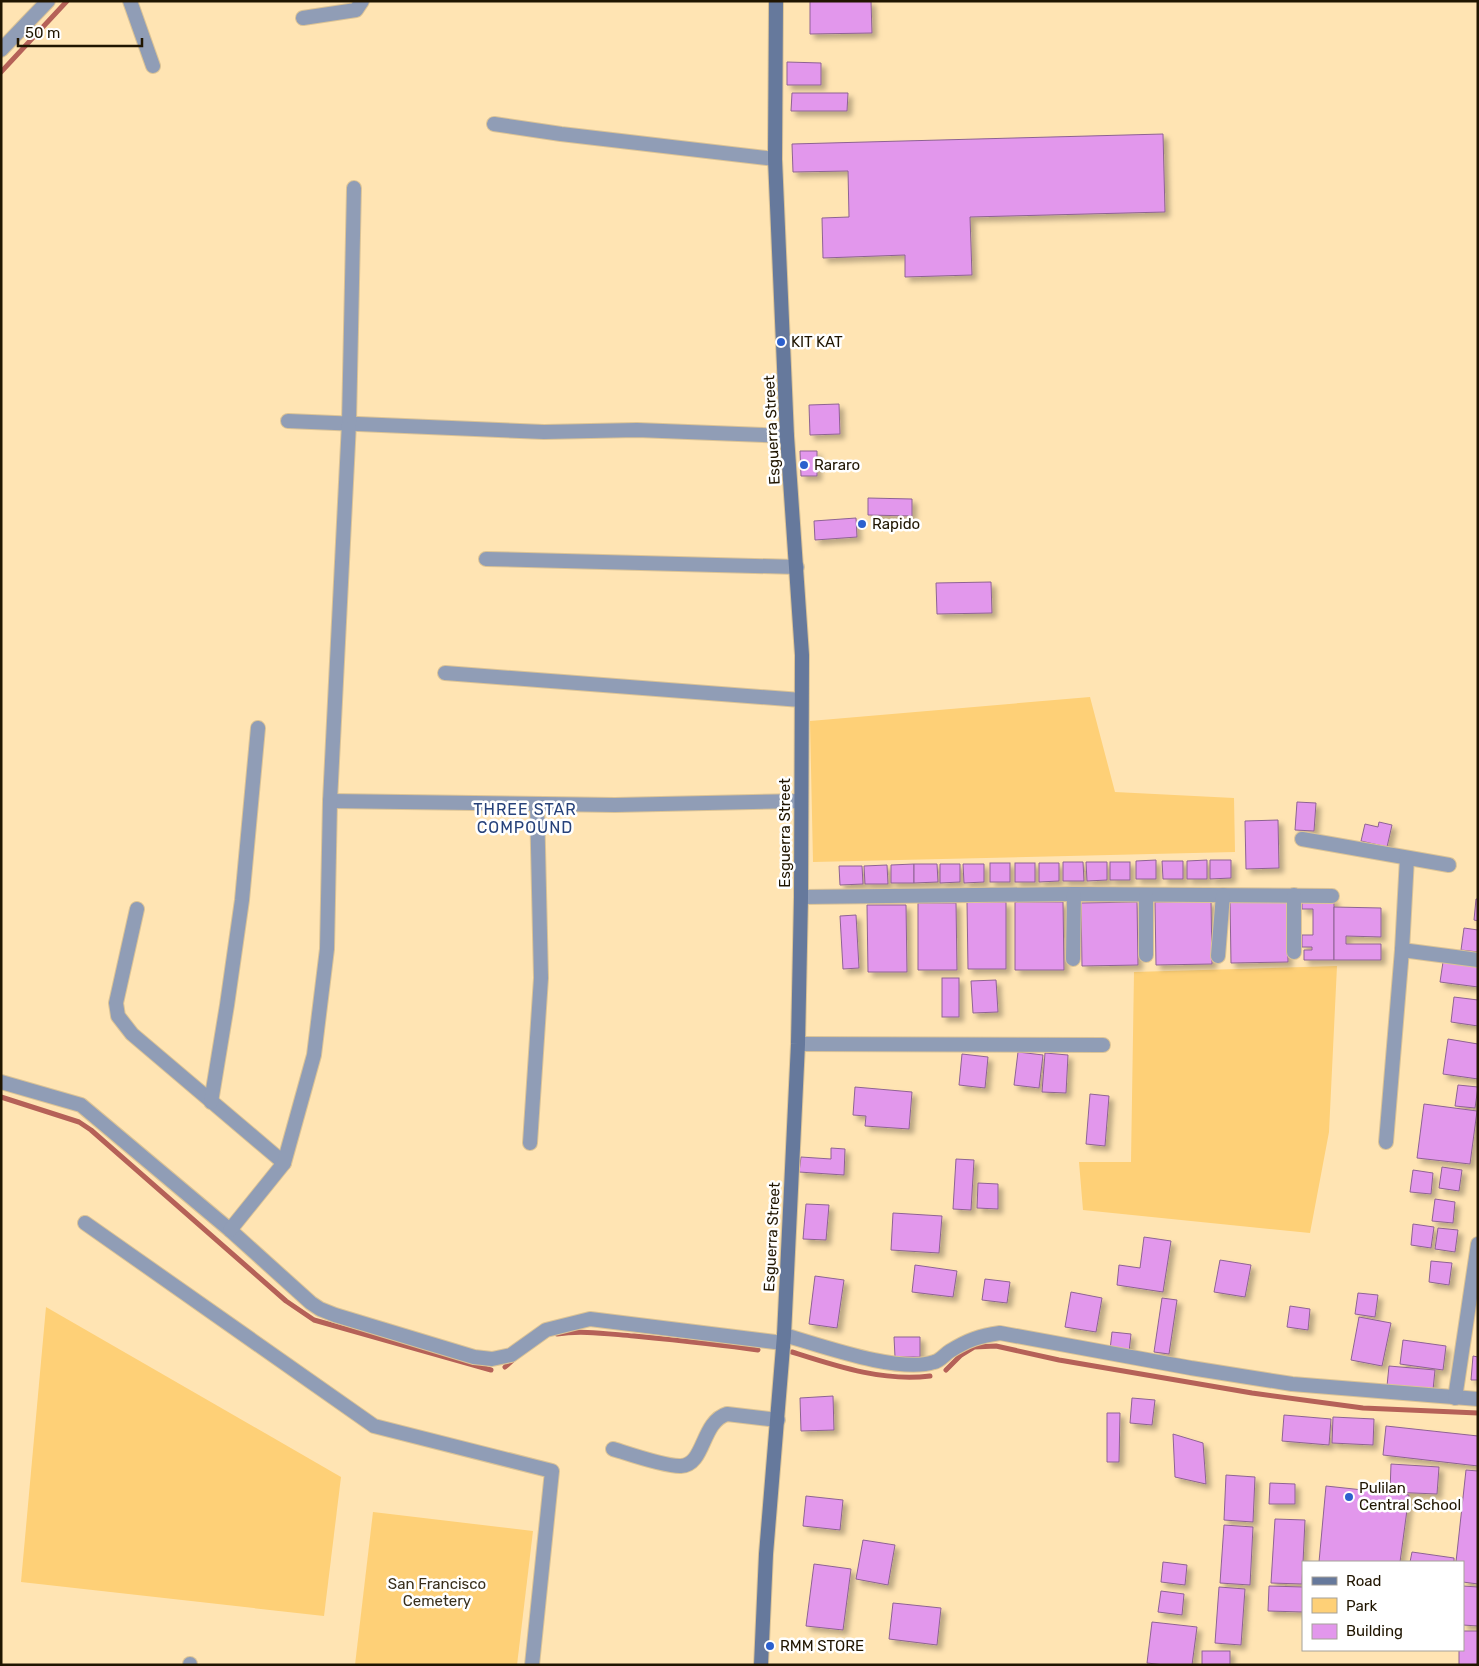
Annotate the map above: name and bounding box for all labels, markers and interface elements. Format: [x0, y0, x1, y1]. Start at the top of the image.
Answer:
scale bar [18, 15, 141, 47]
text: 50 m [25, 24, 60, 42]
place label: KIT KAT [791, 333, 843, 351]
marker: KIT KAT [775, 336, 787, 348]
street label: Esguerra Street [760, 375, 784, 485]
place label: Rararo [814, 456, 860, 474]
marker: Rararo [798, 459, 810, 471]
place label: Rapido [872, 515, 920, 533]
marker: Rapido [856, 518, 868, 530]
street label: Esguerra Street [776, 778, 794, 888]
district label: THREE STAR COMPOUND [473, 800, 577, 837]
street label: Esguerra Street [760, 1182, 784, 1292]
place label: Pulilan Central School [1359, 1479, 1461, 1514]
marker: Pulilan Central School [1343, 1491, 1355, 1503]
legend [1302, 1561, 1464, 1651]
text: Road [1346, 1572, 1382, 1590]
park label: San Francisco Cemetery [388, 1575, 486, 1610]
text: Park [1346, 1597, 1377, 1615]
text: Building [1346, 1622, 1403, 1640]
place label: RMM STORE [780, 1637, 864, 1655]
marker: RMM STORE [764, 1640, 776, 1652]

